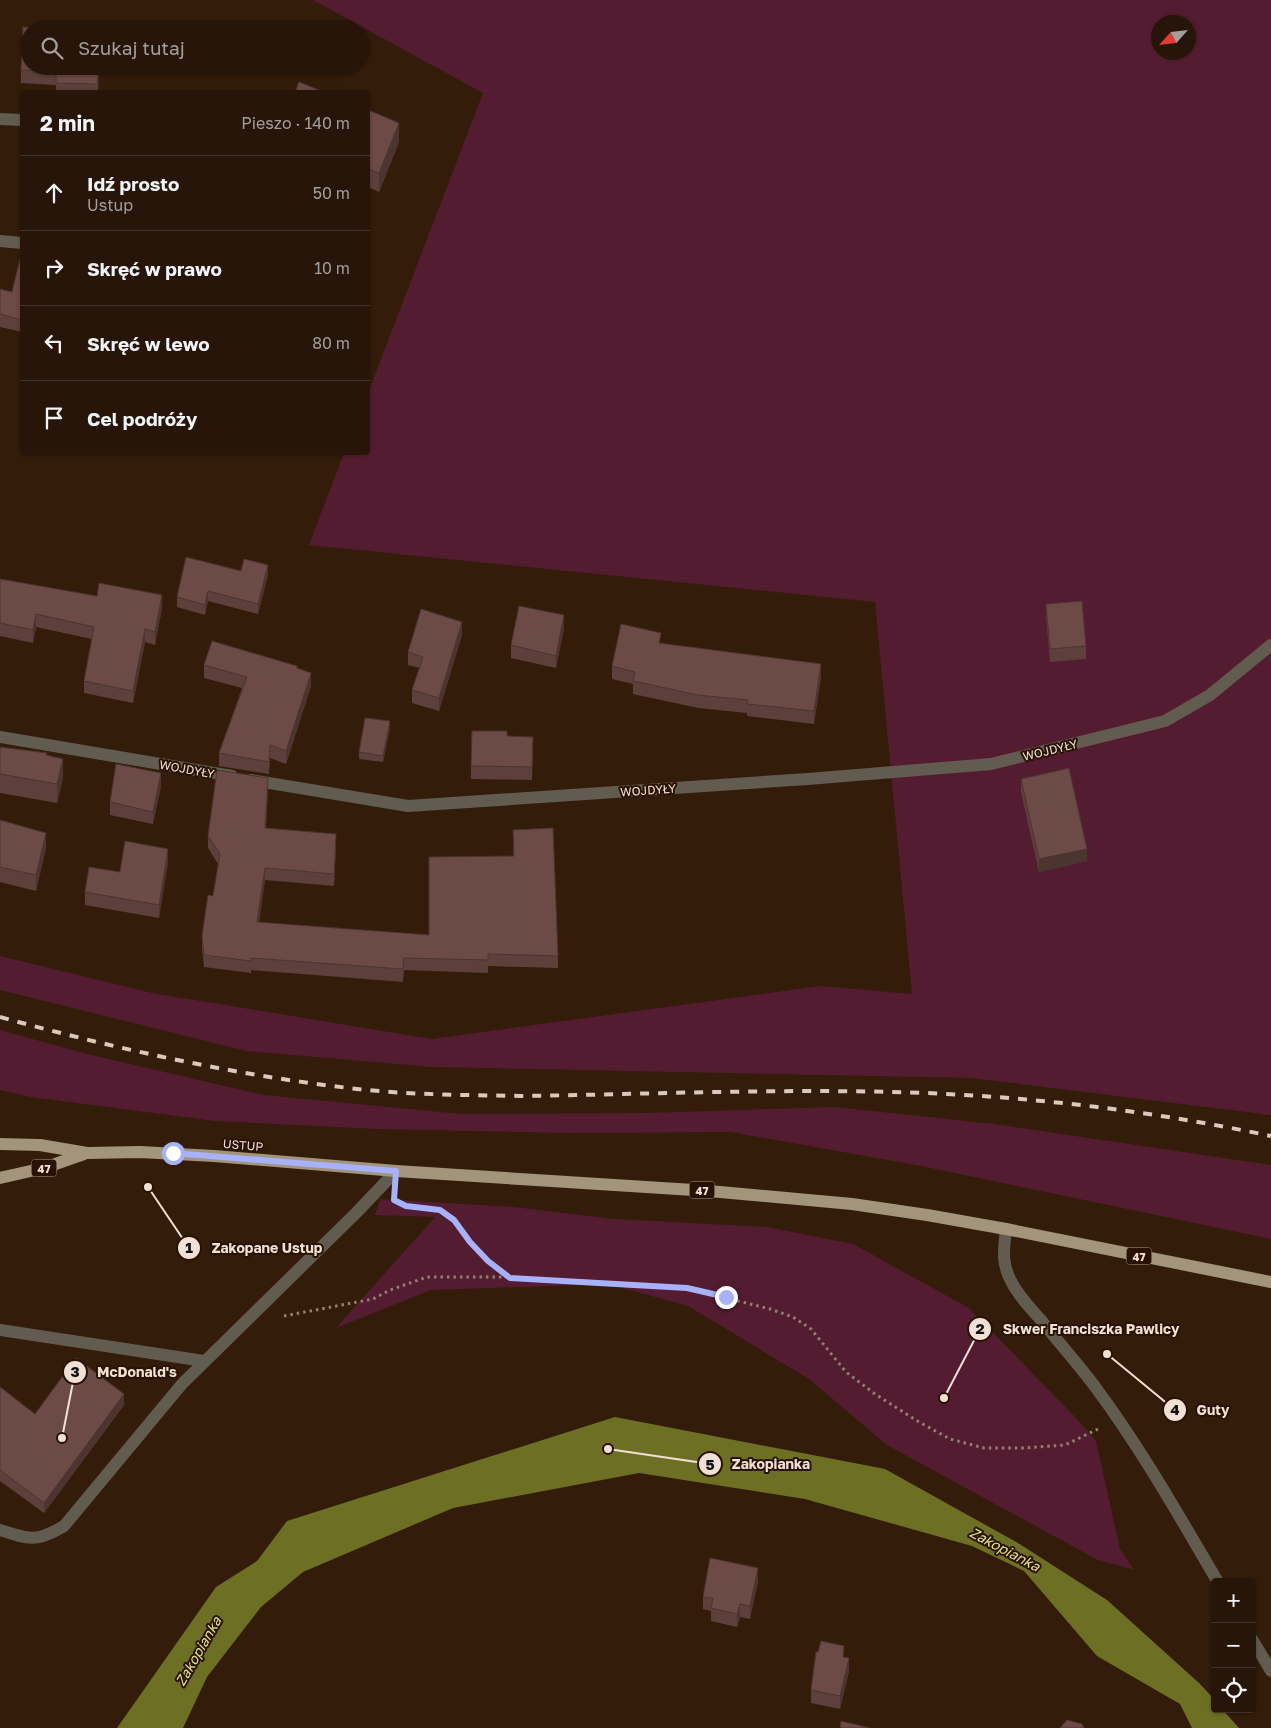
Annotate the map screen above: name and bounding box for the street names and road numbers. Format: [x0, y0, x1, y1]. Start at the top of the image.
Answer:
street label: WOJDYŁY [1021, 736, 1079, 764]
street label: WOJDYŁY [158, 757, 216, 781]
street label: WOJDYŁY [620, 781, 677, 799]
street label: USTUP [222, 1136, 264, 1154]
road number: 47 [32, 1160, 56, 1176]
road number: 47 [690, 1182, 714, 1198]
road number: 47 [1126, 1248, 1152, 1264]

